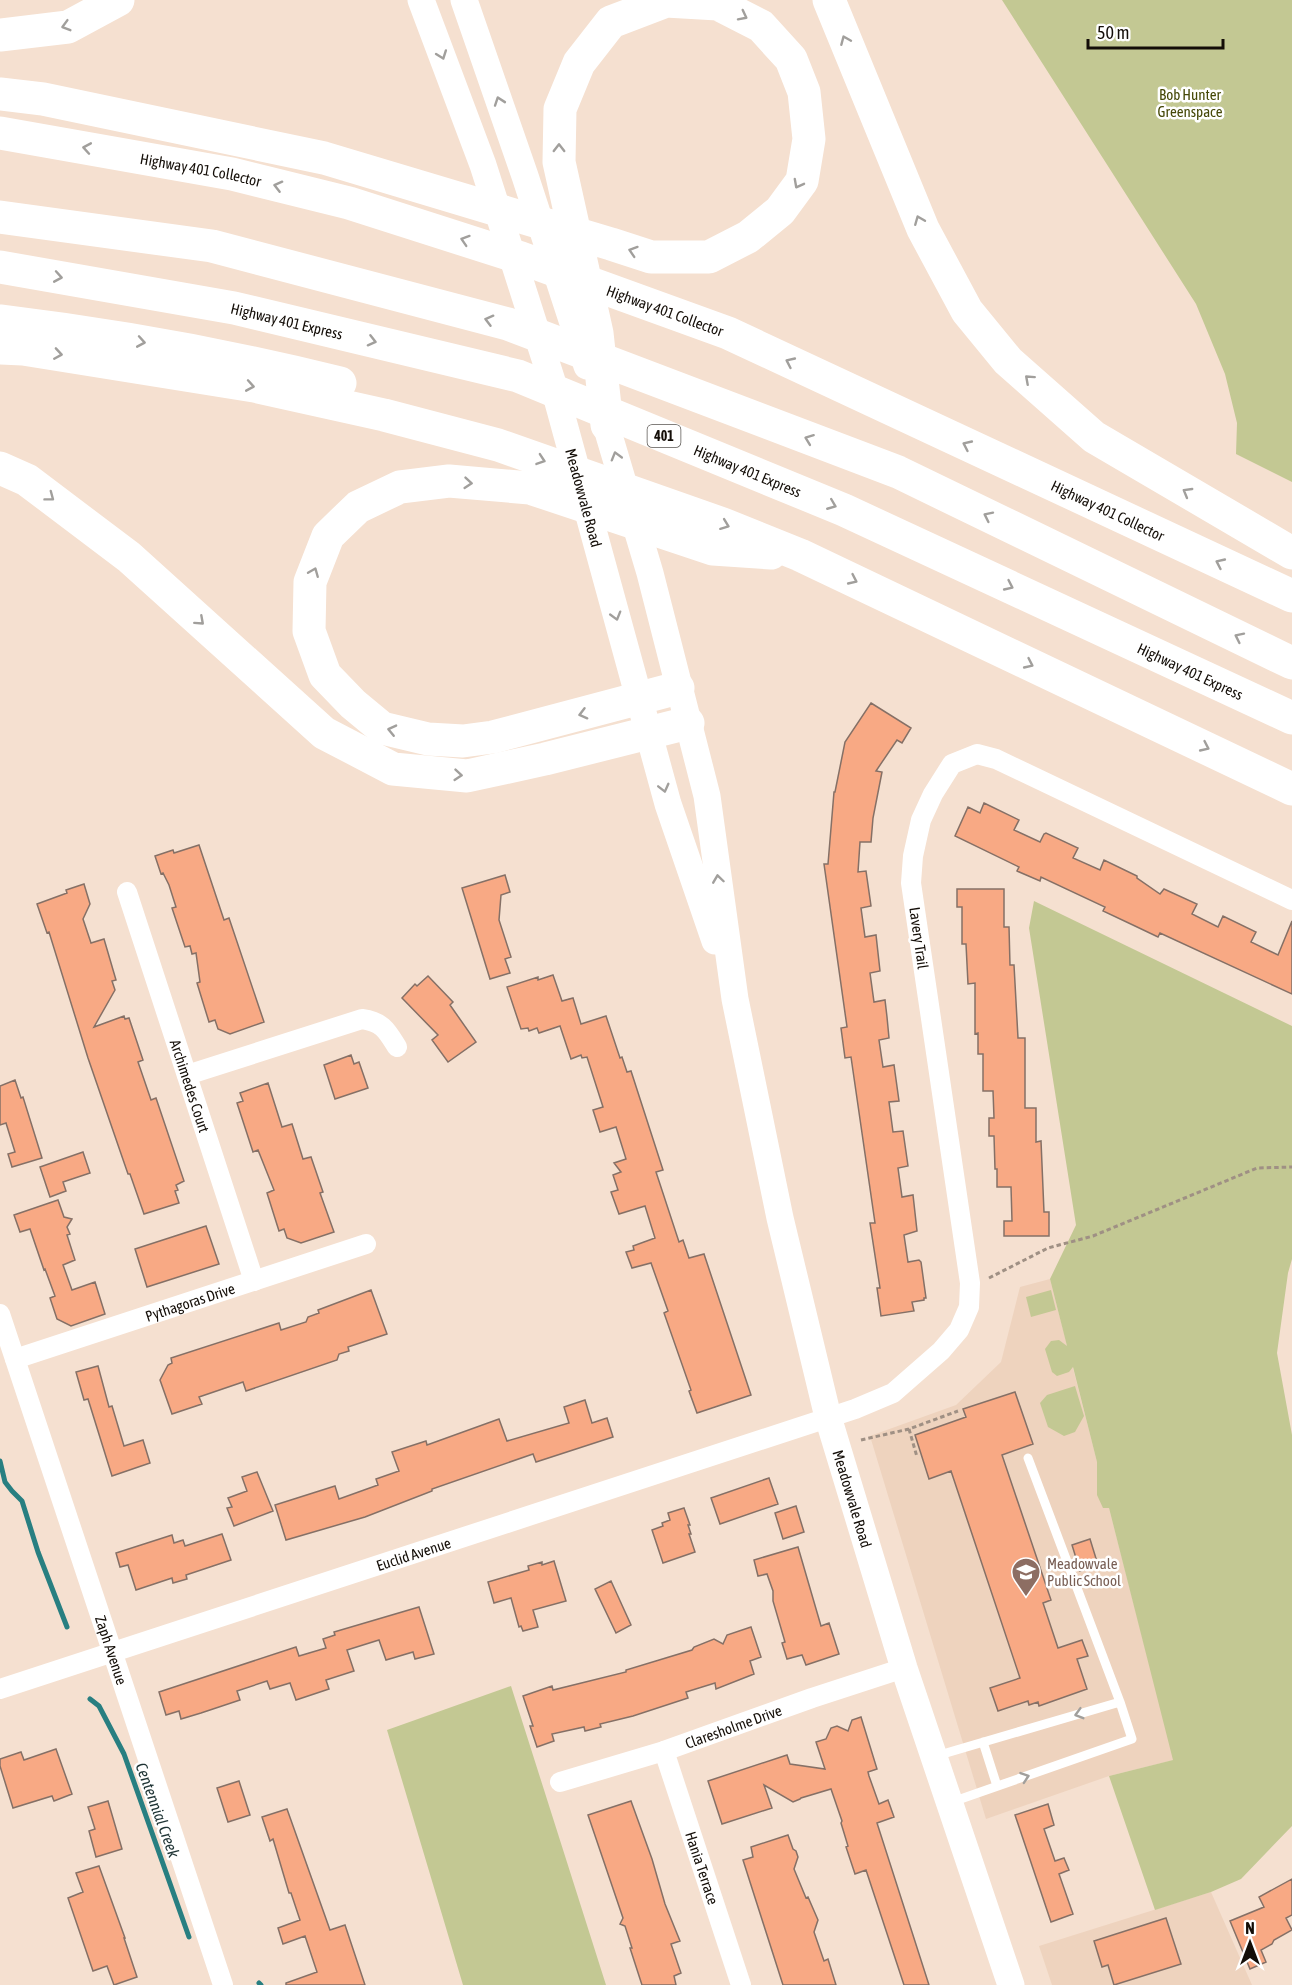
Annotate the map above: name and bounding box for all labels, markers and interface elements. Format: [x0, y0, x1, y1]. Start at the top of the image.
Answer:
one-way arrow [736, 9, 747, 20]
scale bar [1088, 12, 1223, 50]
one-way arrow [61, 19, 72, 31]
text: 50 m [1097, 22, 1129, 43]
one-way arrow [840, 35, 852, 46]
one-way arrow [434, 49, 447, 60]
park label: Bob Hunter Greenspace [1158, 86, 1223, 120]
one-way arrow [494, 96, 507, 107]
one-way arrow [82, 142, 92, 155]
one-way arrow [553, 143, 565, 152]
street label: Highway 401 Collector [139, 149, 264, 190]
one-way arrow [794, 178, 805, 188]
one-way arrow [273, 180, 283, 193]
one-way arrow [914, 216, 926, 227]
one-way arrow [460, 235, 471, 247]
one-way arrow [628, 246, 639, 259]
one-way arrow [52, 270, 62, 283]
street label: Highway 401 Collector [604, 281, 726, 339]
street label: Highway 401 Express [229, 299, 345, 342]
one-way arrow [484, 314, 494, 327]
one-way arrow [367, 333, 377, 346]
one-way arrow [136, 335, 146, 347]
one-way arrow [53, 348, 63, 360]
one-way arrow [786, 358, 797, 370]
one-way arrow [1025, 375, 1036, 386]
one-way arrow [245, 379, 255, 392]
road number: 401 [648, 425, 680, 447]
one-way arrow [804, 434, 815, 446]
one-way arrow [963, 440, 974, 452]
street label: Highway 401 Express [692, 441, 804, 500]
street label: Meadowvale Road [563, 447, 606, 549]
one-way arrow [611, 451, 623, 462]
one-way arrow [535, 452, 546, 465]
one-way arrow [463, 476, 472, 489]
street label: Highway 401 Collector [1049, 476, 1168, 544]
one-way arrow [1183, 487, 1193, 499]
one-way arrow [43, 490, 54, 501]
one-way arrow [826, 497, 836, 510]
one-way arrow [984, 512, 995, 524]
one-way arrow [719, 518, 730, 530]
one-way arrow [1215, 558, 1226, 570]
one-way arrow [307, 567, 319, 578]
one-way arrow [847, 572, 858, 584]
one-way arrow [1002, 579, 1013, 591]
one-way arrow [609, 610, 621, 621]
one-way arrow [193, 614, 204, 625]
one-way arrow [1235, 633, 1246, 645]
street label: Highway 401 Express [1135, 639, 1246, 703]
one-way arrow [1023, 656, 1034, 668]
one-way arrow [578, 706, 588, 719]
one-way arrow [387, 725, 397, 738]
one-way arrow [1199, 740, 1210, 752]
one-way arrow [453, 768, 462, 781]
one-way arrow [656, 783, 669, 793]
one-way arrow [713, 874, 725, 883]
street label: Lavery Trail [906, 906, 932, 970]
street label: Archimedes Court [167, 1037, 213, 1134]
street label: Pythagoras Drive [143, 1279, 237, 1324]
street label: Meadowvale Road [830, 1448, 876, 1550]
street label: Euclid Avenue [374, 1533, 453, 1574]
place label: Meadowvale Public School [1047, 1555, 1121, 1589]
school or university icon: Meadowvale Public School [1010, 1556, 1042, 1598]
street label: Zaph Avenue [92, 1613, 131, 1687]
street label: Claresholme Drive [683, 1701, 784, 1751]
one-way arrow [1074, 1707, 1085, 1719]
water label: Centennial Creek [132, 1760, 184, 1861]
one-way arrow [1019, 1771, 1030, 1784]
street label: Hania Terrace [683, 1829, 722, 1907]
north arrow [1220, 1913, 1280, 1973]
text: N [1245, 1919, 1255, 1937]

